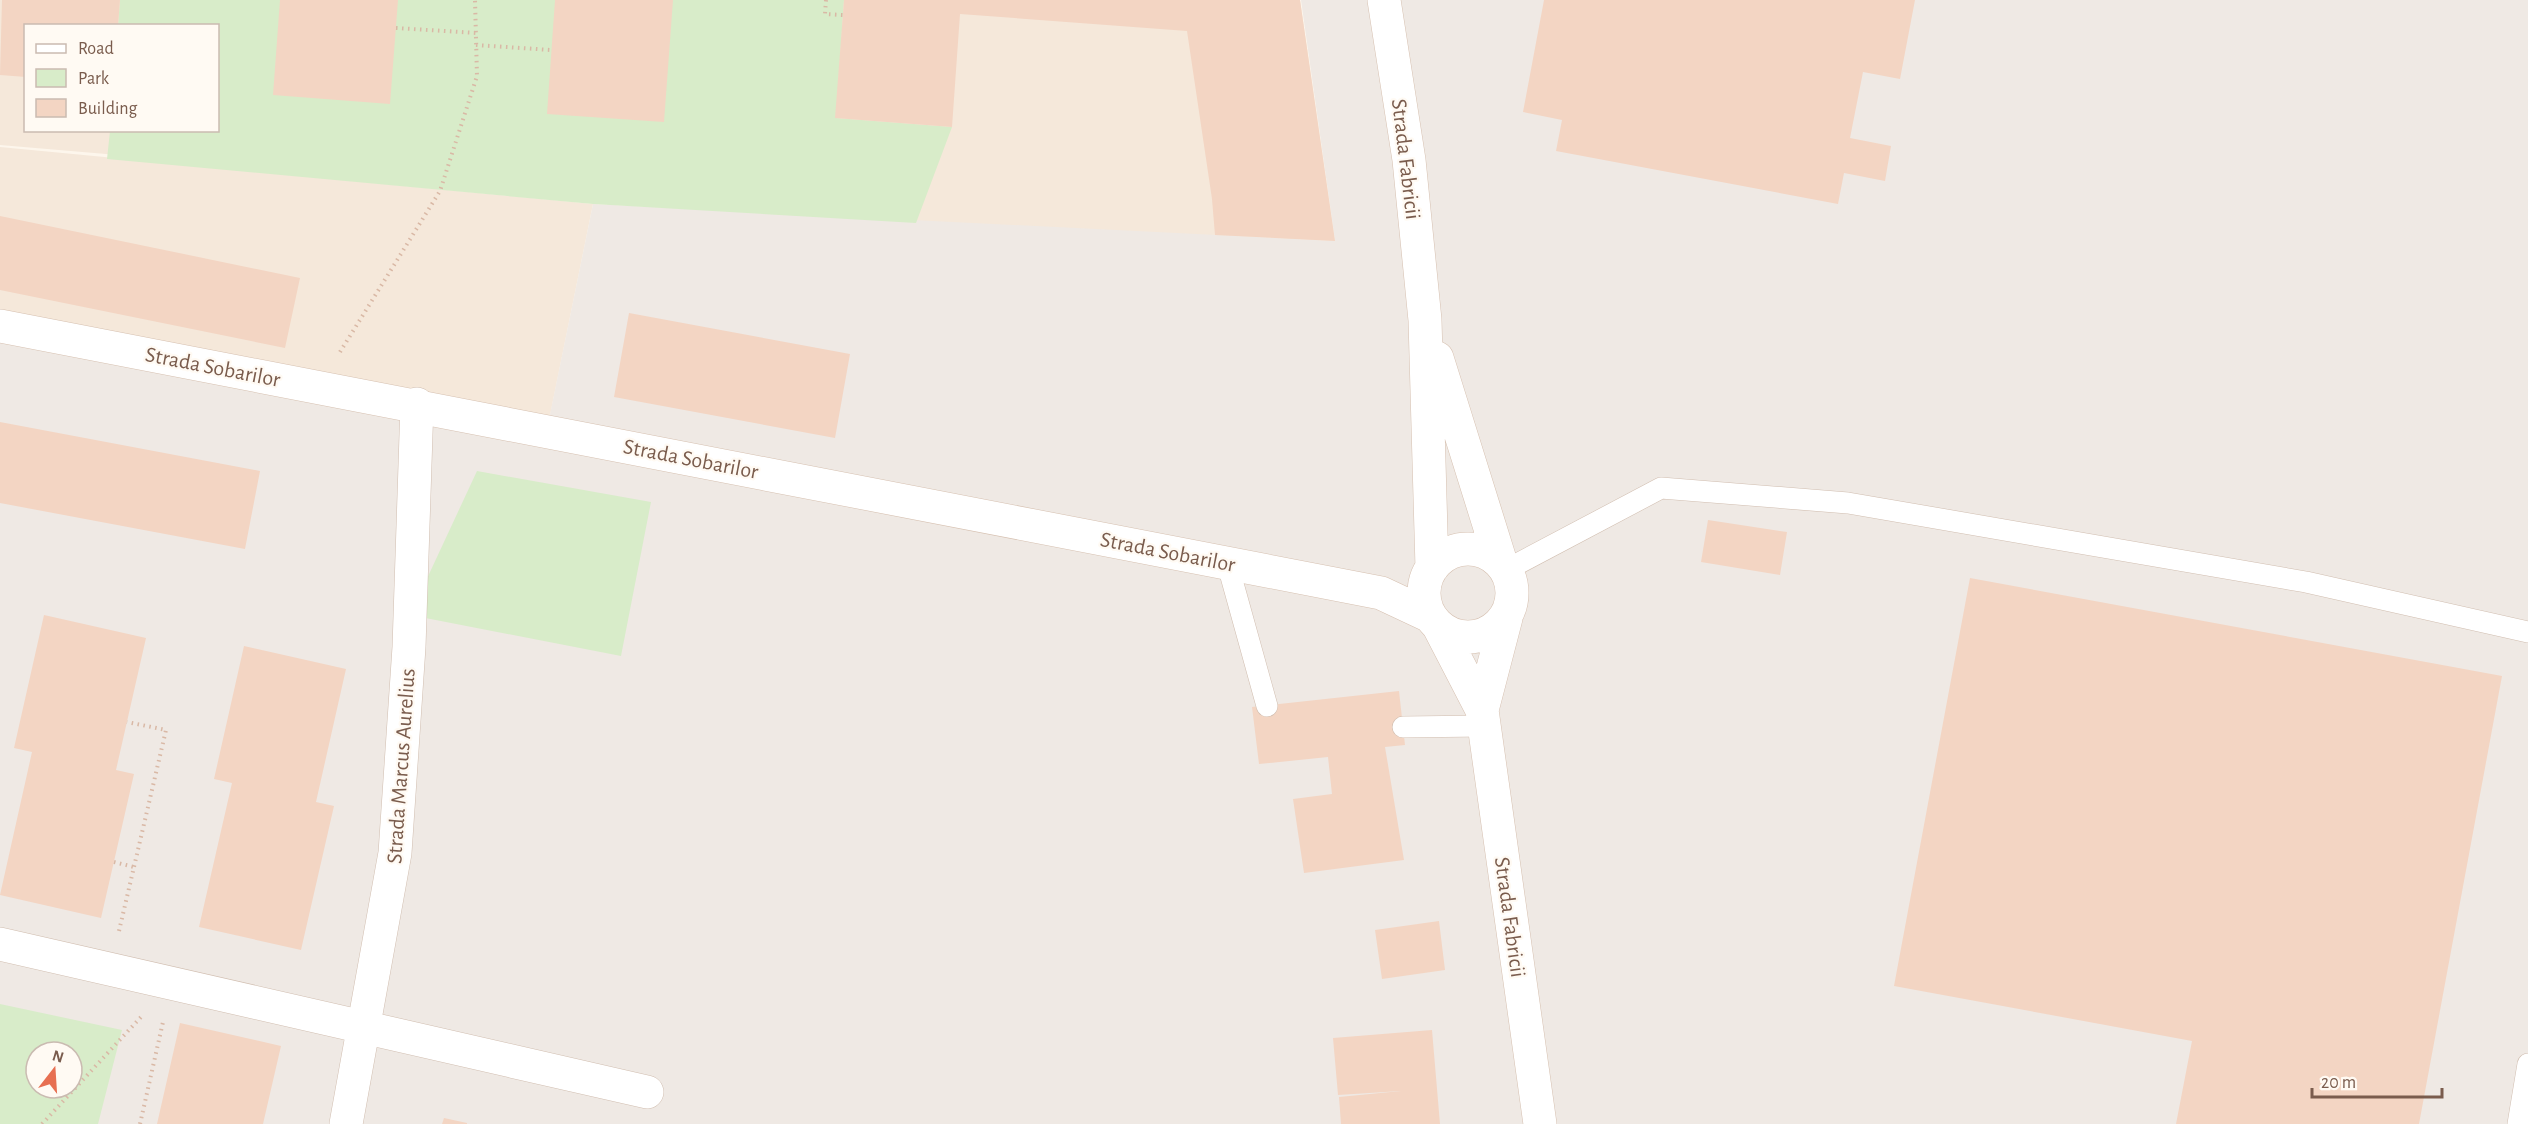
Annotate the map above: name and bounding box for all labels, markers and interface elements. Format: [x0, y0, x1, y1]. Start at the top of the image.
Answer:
legend [24, 24, 219, 132]
text: Road [78, 40, 114, 58]
text: Park [78, 70, 110, 88]
street label: Strada Fabricii [1388, 98, 1424, 221]
text: Building [78, 100, 138, 118]
street label: Strada Sobarilor [143, 343, 282, 391]
street label: Strada Sobarilor [621, 435, 760, 483]
street label: Strada Sobarilor [1098, 528, 1237, 576]
street label: Strada Marcus Aurelius [383, 668, 419, 865]
street label: Strada Fabricii [1491, 856, 1529, 979]
north arrow [24, 1040, 84, 1100]
text: N [50, 1047, 66, 1066]
scale bar [2312, 1061, 2442, 1099]
text: 20 m [2321, 1074, 2356, 1092]

